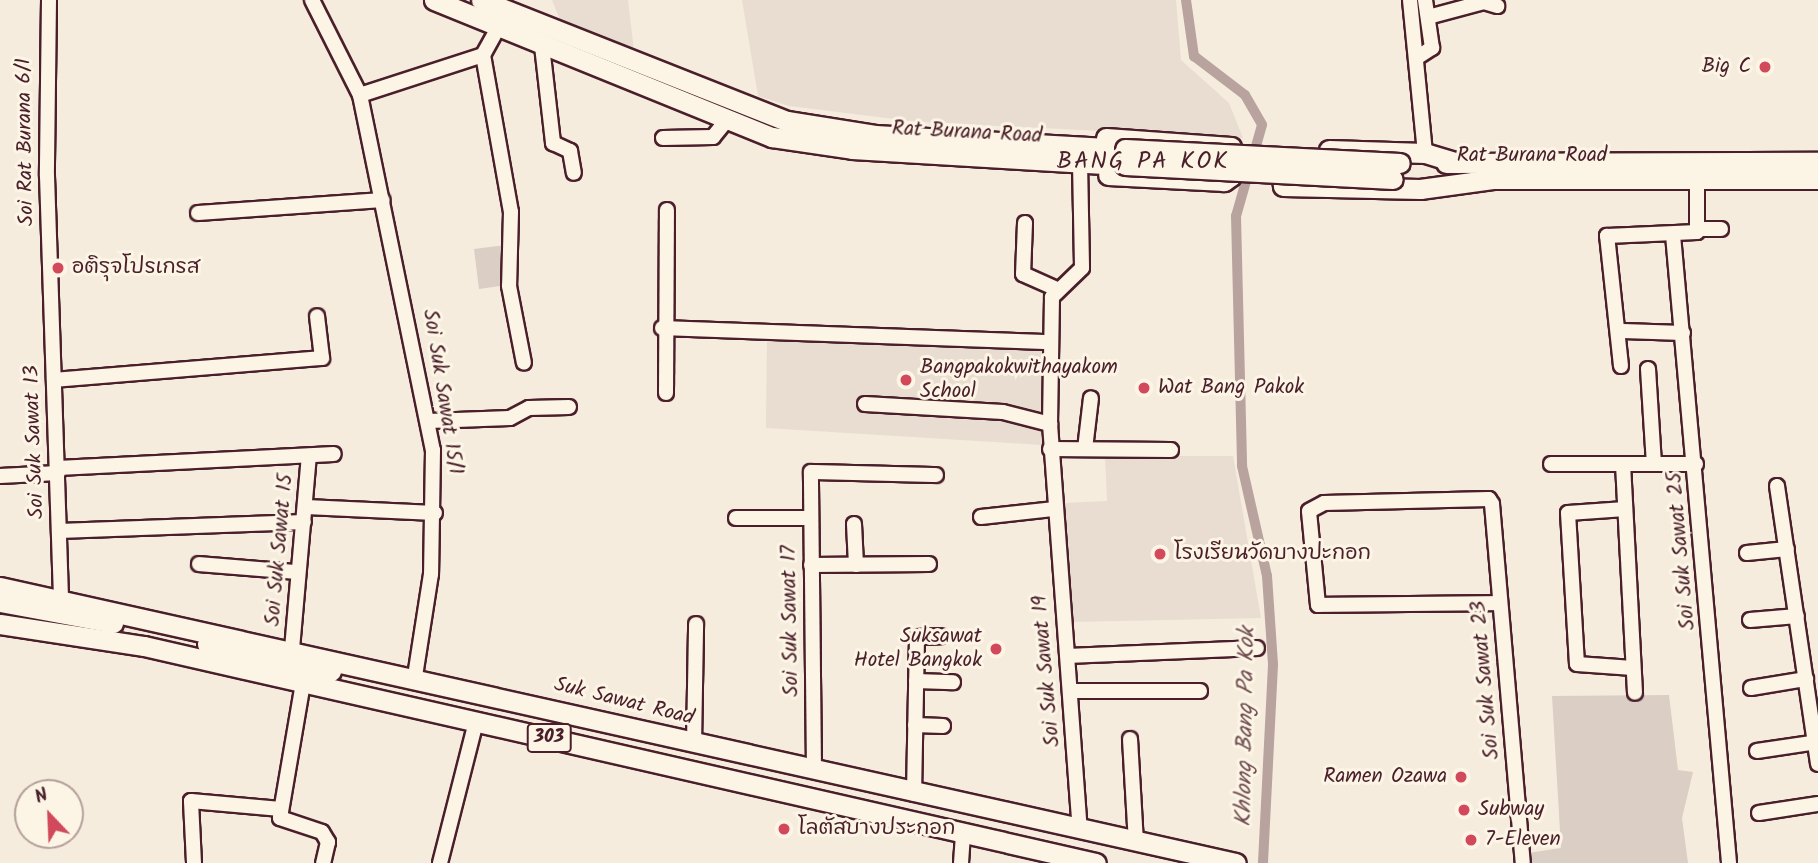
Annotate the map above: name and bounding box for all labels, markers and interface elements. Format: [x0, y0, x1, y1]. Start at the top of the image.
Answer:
place label: Big C [1702, 54, 1751, 80]
street label: Soi Rat Burana 6/1 [12, 58, 40, 226]
marker: Big C [1757, 59, 1773, 75]
street label: Rat Burana Road [891, 116, 1043, 150]
street label: Rat Burana Road [1457, 143, 1607, 169]
district label: BANG PA KOK [1058, 148, 1228, 176]
place label: อติรุจโปรเกรส [72, 255, 200, 281]
marker: อติรุจโปรเกรส [50, 260, 66, 276]
street label: Soi Suk Sawat 15/1 [416, 308, 468, 476]
place label: Bangpakokwithayakom School [920, 355, 1118, 405]
street label: Soi Suk Sawat 13 [20, 365, 50, 519]
marker: Bangpakokwithayakom School [898, 372, 914, 388]
place label: Wat Bang Pakok [1158, 375, 1304, 401]
marker: Wat Bang Pakok [1136, 380, 1152, 396]
street label: Soi Suk Sawat 25 [1663, 471, 1701, 631]
street label: Soi Suk Sawat 15 [261, 473, 299, 627]
place label: โรงเรียนวัดบางปะกอก [1174, 541, 1371, 567]
street label: Soi Suk Sawat 17 [777, 545, 805, 697]
marker: โรงเรียนวัดบางปะกอก [1152, 546, 1168, 562]
street label: Soi Suk Sawat 19 [1028, 594, 1066, 748]
street label: Soi Suk Sawat 23 [1467, 600, 1505, 760]
place label: Suksawat Hotel Bangkok [854, 624, 982, 674]
water label: Khlong Bang Pa Kok [1230, 627, 1262, 827]
marker: Suksawat Hotel Bangkok [988, 641, 1004, 657]
street label: Suk Sawat Road [551, 672, 697, 732]
road number: 303 [526, 722, 572, 754]
place label: Ramen Ozawa [1323, 764, 1447, 790]
marker: Ramen Ozawa [1453, 769, 1469, 785]
north arrow [14, 779, 84, 849]
text: N [30, 780, 53, 813]
place label: Subway [1478, 797, 1544, 823]
marker: Subway [1456, 802, 1472, 818]
place label: โลตัสบางประกอก [798, 816, 956, 842]
marker: โลตัสบางประกอก [776, 821, 792, 837]
place label: 7-Eleven [1485, 827, 1561, 853]
marker: 7-Eleven [1463, 832, 1479, 848]

